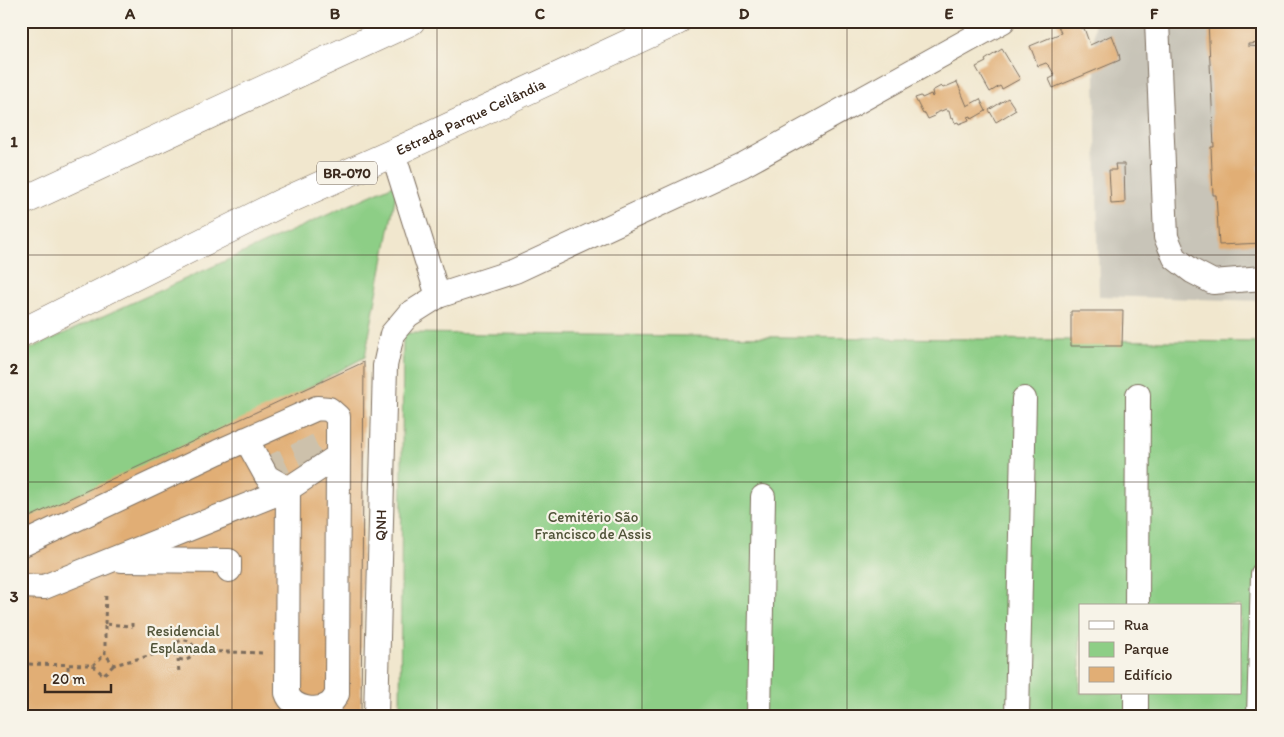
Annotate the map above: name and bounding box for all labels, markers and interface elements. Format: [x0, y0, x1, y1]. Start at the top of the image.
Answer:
text: A [124, 4, 136, 23]
text: B [330, 4, 341, 23]
text: C [535, 4, 546, 23]
text: D [739, 4, 750, 23]
text: E [945, 4, 954, 23]
text: F [1150, 4, 1159, 23]
street label: Estrada Parque Ceilândia [393, 74, 548, 159]
text: 1 [10, 132, 18, 151]
road number: BR-070 [317, 162, 377, 184]
text: 2 [10, 359, 19, 378]
park label: Cemitério São Francisco de Assis [535, 508, 652, 543]
street label: QNH [372, 509, 390, 541]
text: 3 [10, 587, 19, 606]
legend [1079, 604, 1242, 694]
text: Rua [1124, 616, 1149, 634]
park label: Residencial Esplanada [147, 622, 220, 657]
text: Parque [1124, 640, 1169, 658]
scale bar [45, 662, 111, 694]
text: Edifício [1124, 666, 1172, 684]
text: 20 m [52, 670, 86, 688]

